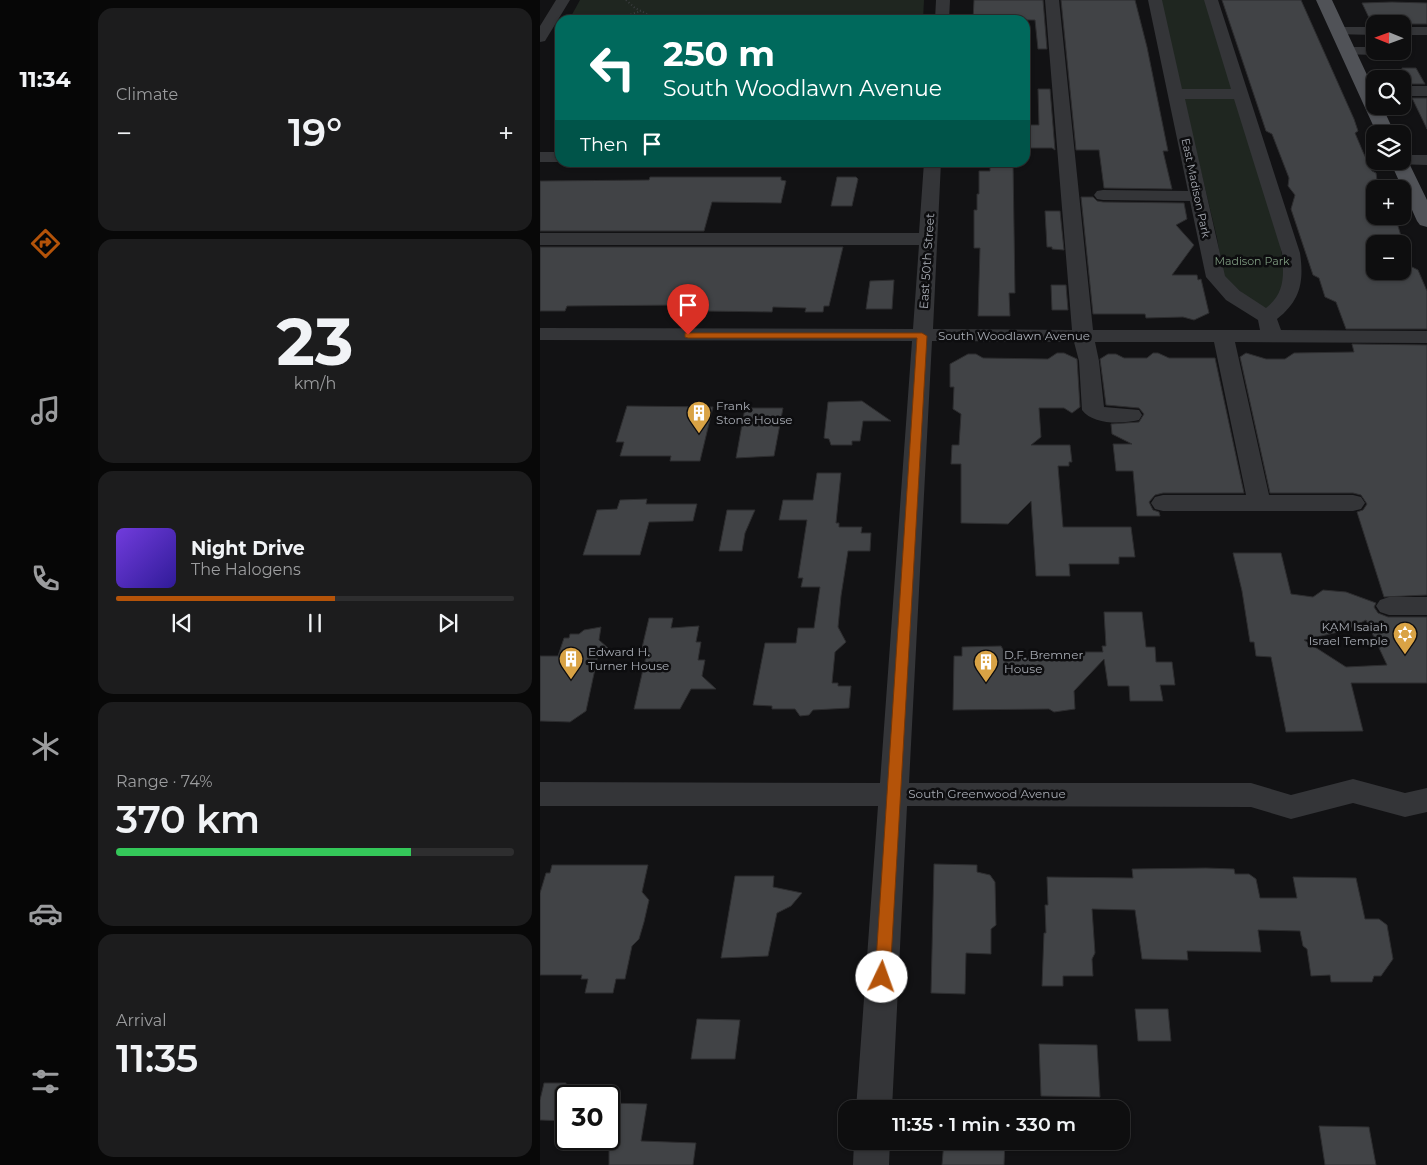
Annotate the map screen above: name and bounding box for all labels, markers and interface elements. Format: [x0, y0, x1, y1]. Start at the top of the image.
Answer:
north arrow [1366, 15, 1411, 60]
map controls [1366, 15, 1411, 280]
text: 250 m [663, 32, 775, 75]
icon: left [580, 35, 645, 100]
text: 11:34 [19, 66, 71, 93]
button: search [1366, 70, 1411, 115]
text: South Woodlawn Avenue [663, 75, 942, 102]
text: Climate [116, 85, 178, 104]
text: 19° [288, 109, 342, 156]
text: − [116, 116, 132, 150]
text: + [498, 116, 514, 150]
button: layers [1366, 125, 1411, 170]
icon: arrive [638, 130, 666, 158]
text: Then [580, 133, 628, 156]
street label: East Madison Park [1179, 137, 1213, 240]
button: + [1366, 180, 1411, 225]
street label: East 50th Street [916, 212, 937, 309]
icon: directions [28, 226, 63, 261]
button: − [1366, 235, 1411, 280]
park label: Madison Park [1214, 254, 1290, 268]
pin [667, 284, 709, 335]
icon: arrive [674, 291, 702, 319]
text: 23 [277, 302, 353, 381]
street label: South Woodlawn Avenue [938, 328, 1090, 343]
text: km/h [294, 374, 336, 393]
icon: music [28, 393, 63, 428]
place label: Frank Stone House [716, 398, 793, 427]
building icon: Frank Stone House [686, 400, 712, 434]
text: Night Drive [191, 537, 305, 560]
text: The Halogens [191, 560, 301, 579]
icon: phone [28, 561, 63, 596]
icon: previous [168, 609, 196, 637]
icon: pause [301, 609, 329, 637]
icon: next [434, 609, 462, 637]
place label: KAM Isaiah Israel Temple [1309, 619, 1388, 648]
synagogue icon: KAM Isaiah Israel Temple [1392, 621, 1418, 655]
place label: Edward H. Turner House [588, 644, 669, 673]
building icon: Edward H. Turner House [558, 646, 584, 680]
place label: D.F. Bremner House [1004, 647, 1083, 676]
building icon: D.F. Bremner House [973, 649, 999, 683]
icon: climate [28, 729, 63, 764]
text: Range · 74% [116, 772, 213, 791]
street label: South Greenwood Avenue [908, 786, 1066, 801]
text: 370 km [116, 796, 260, 843]
icon: car [28, 896, 63, 931]
position arrow [855, 950, 907, 1002]
text: Arrival [116, 1011, 166, 1030]
text: 11:35 [116, 1035, 198, 1082]
icon: filters [28, 1064, 63, 1099]
speed limit sign: 30 [555, 1085, 620, 1150]
text: 11:35 · 1 min · 330 m [892, 1113, 1076, 1136]

